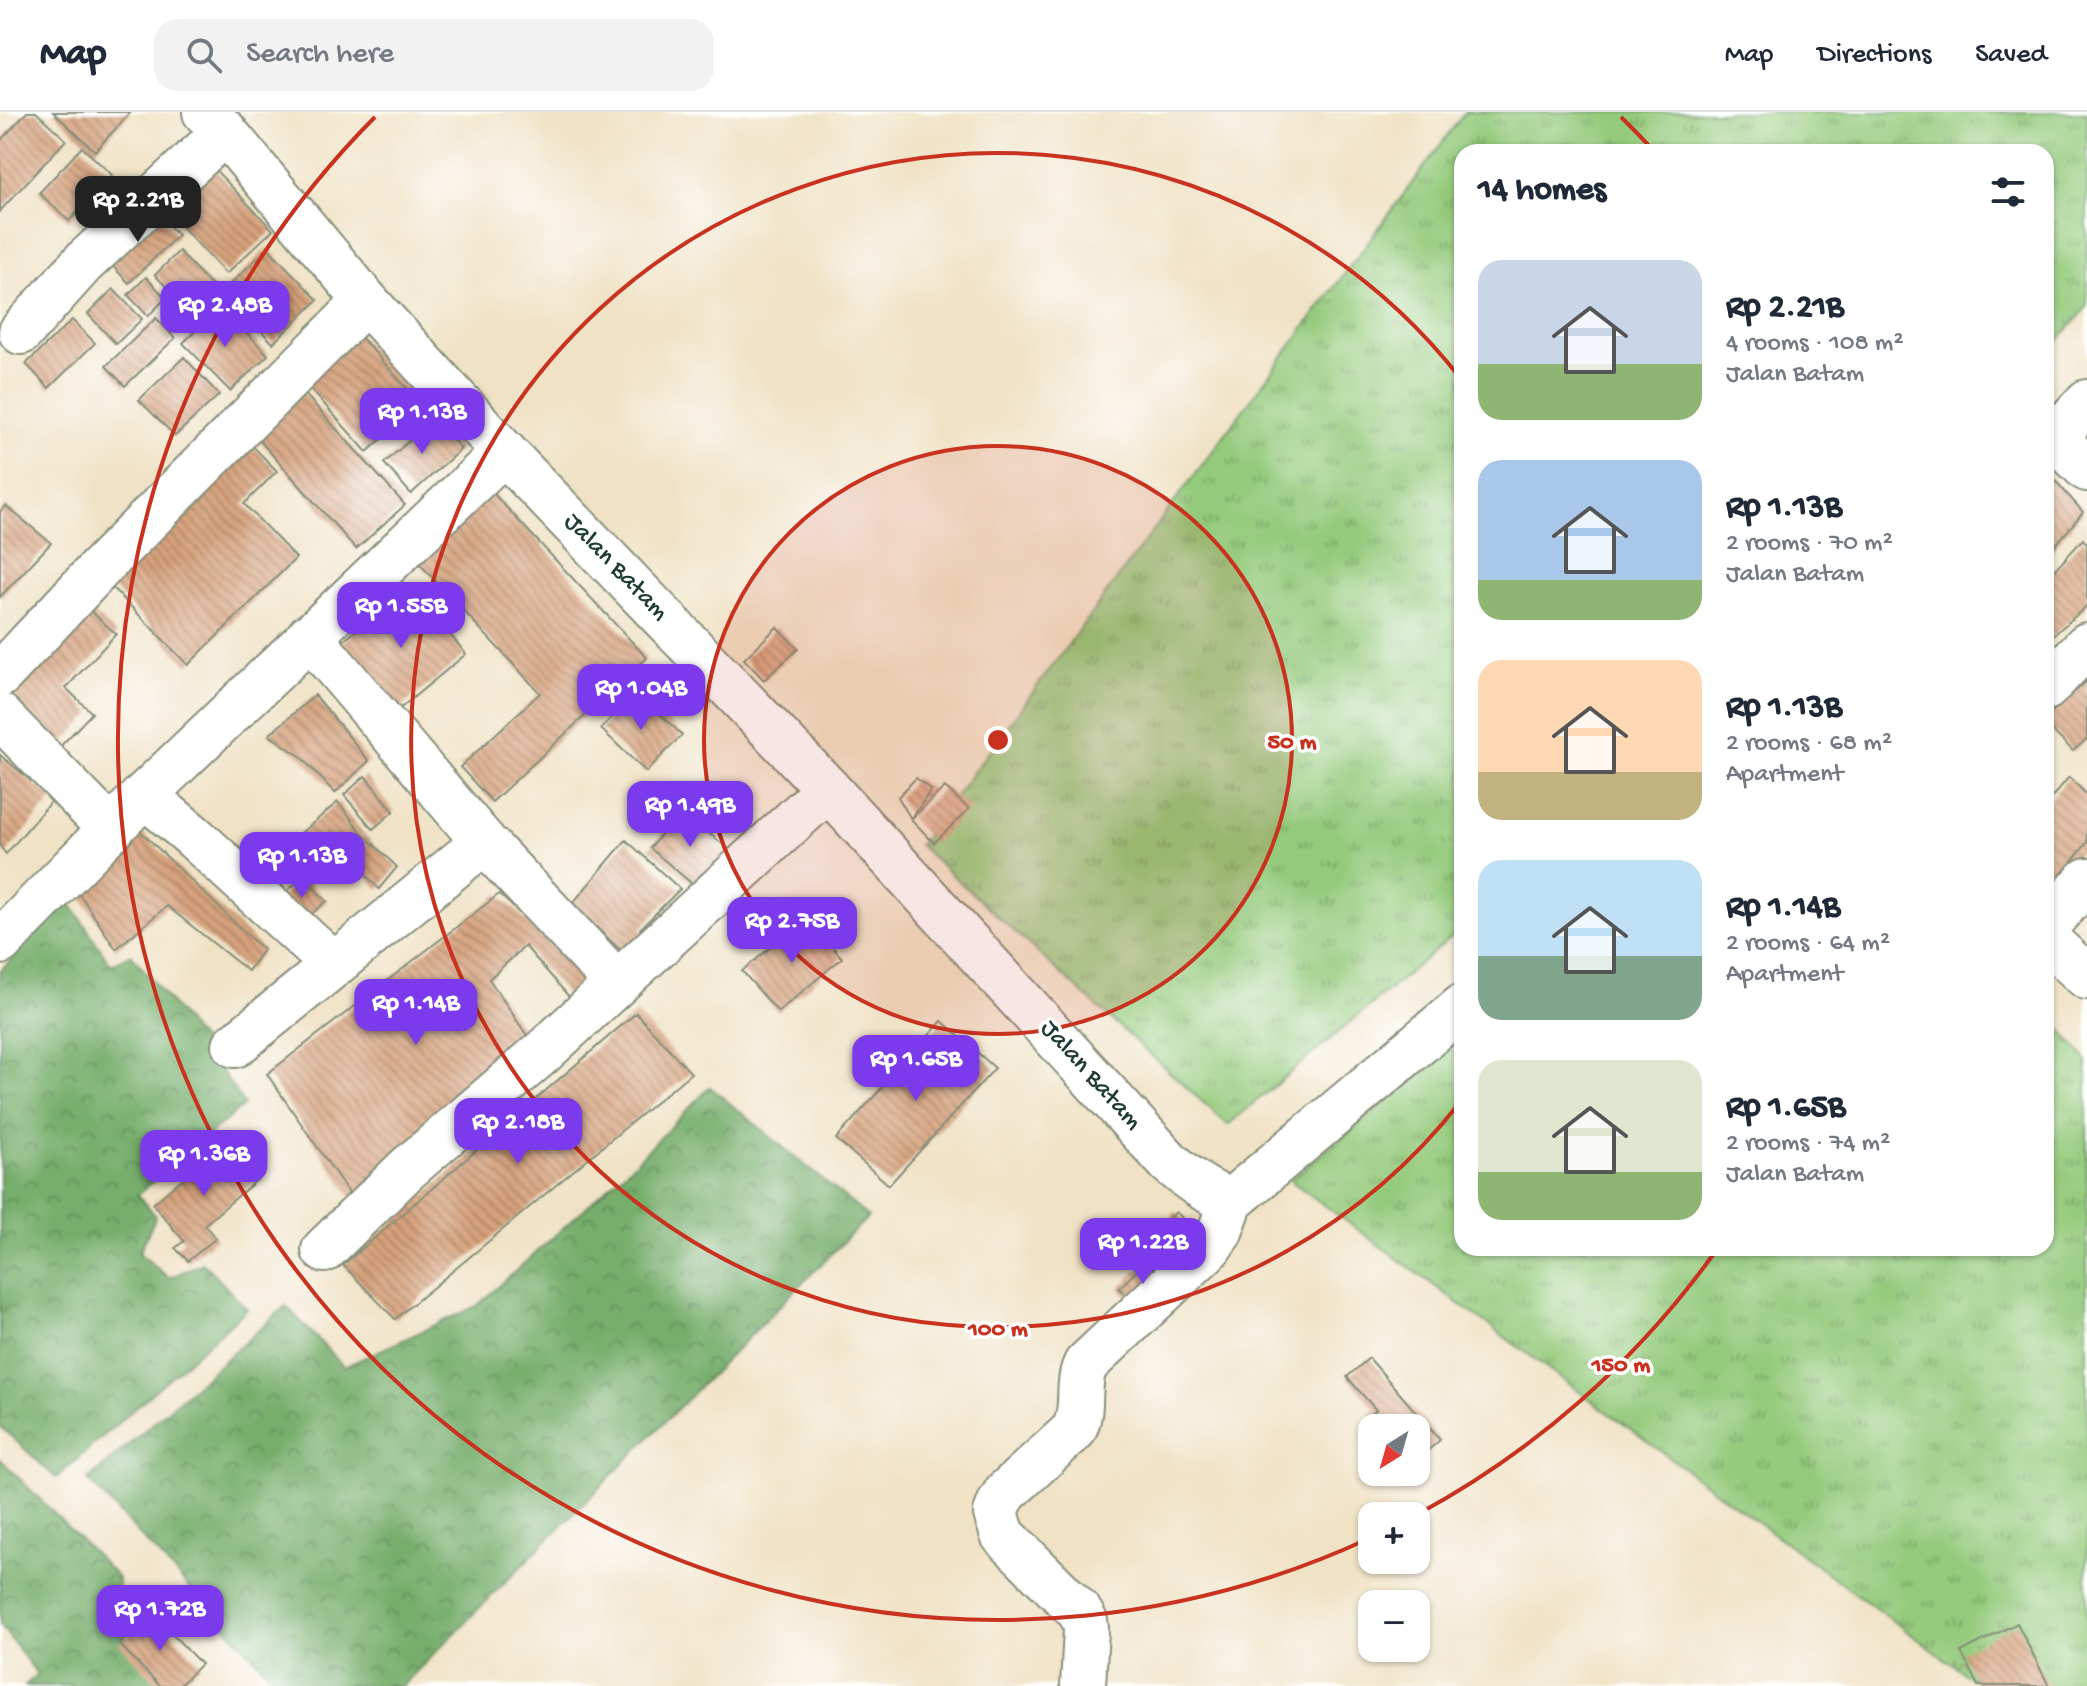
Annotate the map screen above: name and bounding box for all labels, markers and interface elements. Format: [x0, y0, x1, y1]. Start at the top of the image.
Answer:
search box [154, 19, 714, 91]
text: Map [40, 33, 106, 77]
icon: search [182, 33, 226, 77]
text: Search here [246, 38, 394, 73]
text: Map [1725, 39, 1773, 72]
text: Directions [1817, 39, 1931, 72]
text: Saved [1975, 39, 2047, 72]
icon: filters [1986, 170, 2030, 214]
text: 14 homes [1478, 172, 1606, 212]
pin: Rp 2.21B [55, 176, 221, 244]
text: Rp 2.21B [93, 186, 183, 217]
pin: Rp 2.48B [142, 281, 308, 349]
text: Rp 2.21B [1726, 289, 1844, 329]
text: Rp 2.48B [178, 291, 272, 322]
icon: home [1542, 292, 1638, 388]
text: 4 rooms · 108 m² [1726, 329, 1904, 360]
text: Jalan Batam [1726, 360, 1864, 391]
pin: Rp 1.13B [339, 388, 505, 456]
text: Rp 1.13B [378, 398, 466, 429]
text: Rp 1.13B [1726, 489, 1842, 529]
icon: home [1542, 492, 1638, 588]
street label: Jalan Batam [556, 508, 674, 628]
text: 2 rooms · 70 m² [1726, 529, 1893, 560]
text: Jalan Batam [1726, 560, 1864, 591]
pin: Rp 1.55B [318, 582, 484, 650]
text: Rp 1.55B [355, 592, 447, 623]
pin: Rp 1.04B [558, 664, 724, 732]
text: Rp 1.04B [595, 674, 687, 705]
text: Rp 1.13B [1726, 689, 1842, 729]
icon: home [1542, 692, 1638, 788]
centre of rings [984, 726, 1012, 754]
text: 50 m [1268, 729, 1316, 758]
text: 2 rooms · 68 m² [1726, 729, 1892, 760]
text: Apartment [1726, 760, 1843, 791]
pin: Rp 1.49B [607, 781, 773, 849]
text: Rp 1.49B [645, 791, 735, 822]
pin: Rp 1.13B [219, 832, 385, 900]
text: Rp 1.13B [258, 842, 346, 873]
text: Rp 1.14B [1726, 889, 1840, 929]
icon: home [1542, 892, 1638, 988]
pin: Rp 2.75B [709, 897, 875, 965]
text: Rp 2.75B [745, 907, 839, 938]
text: 2 rooms · 64 m² [1726, 929, 1890, 960]
text: Apartment [1726, 960, 1843, 991]
pin: Rp 1.14B [333, 979, 499, 1047]
text: Rp 1.14B [372, 989, 460, 1020]
street label: Jalan Batam [1032, 1014, 1148, 1138]
pin: Rp 1.65B [833, 1035, 999, 1103]
text: Rp 1.65B [870, 1045, 962, 1076]
text: Rp 1.65B [1726, 1089, 1846, 1129]
icon: home [1542, 1092, 1638, 1188]
pin: Rp 2.18B [435, 1098, 601, 1166]
text: Rp 2.18B [472, 1108, 564, 1139]
text: 2 rooms · 74 m² [1726, 1129, 1890, 1160]
pin: Rp 1.36B [121, 1130, 287, 1198]
text: Rp 1.36B [158, 1140, 250, 1171]
text: Jalan Batam [1726, 1160, 1864, 1191]
pin: Rp 1.22B [1060, 1218, 1226, 1286]
text: Rp 1.22B [1098, 1228, 1188, 1259]
text: 100 m [967, 1316, 1028, 1345]
text: 150 m [1591, 1352, 1650, 1381]
north arrow [1358, 1414, 1430, 1486]
map controls [1358, 1414, 1430, 1662]
button: + [1358, 1502, 1430, 1574]
pin: Rp 1.72B [77, 1585, 243, 1653]
button: − [1358, 1590, 1430, 1662]
text: Rp 1.72B [115, 1595, 205, 1626]

